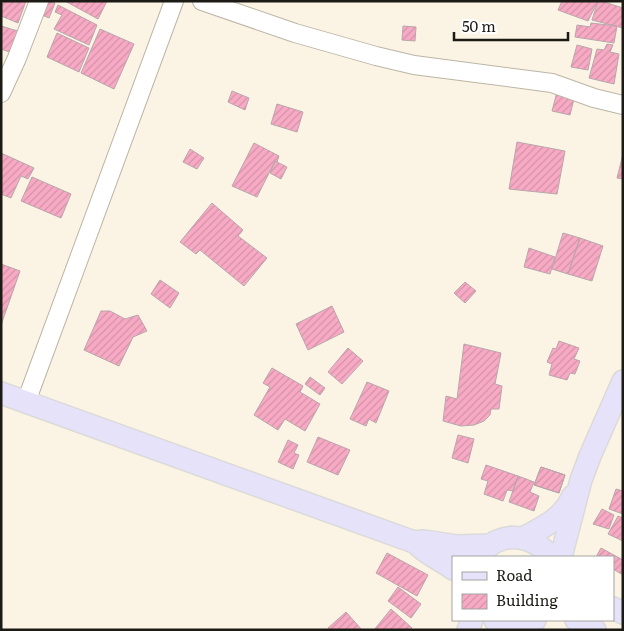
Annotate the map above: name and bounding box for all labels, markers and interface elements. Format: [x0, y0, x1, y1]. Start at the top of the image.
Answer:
scale bar [454, 10, 568, 42]
text: 50 m [462, 14, 496, 37]
legend [452, 556, 614, 621]
text: Road [496, 563, 532, 586]
text: Building [496, 588, 558, 611]

